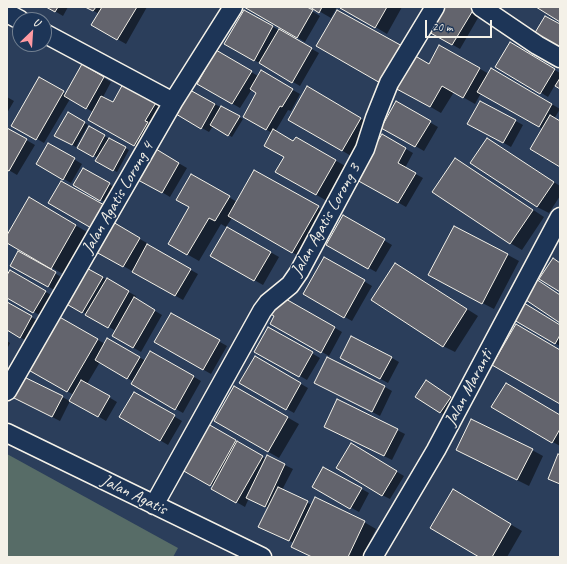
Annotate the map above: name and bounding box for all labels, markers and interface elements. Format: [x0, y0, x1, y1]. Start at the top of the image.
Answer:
north arrow [12, 12, 52, 52]
scale bar [427, 12, 494, 38]
text: U [31, 15, 42, 29]
text: 20 m [432, 19, 452, 35]
street label: Jalan Agatis Lorong 4 [78, 139, 158, 257]
street label: Jalan Agatis Lorong 3 [287, 160, 365, 280]
street label: Jalan Maranti [441, 347, 497, 429]
street label: Jalan Agatis [98, 470, 170, 520]

